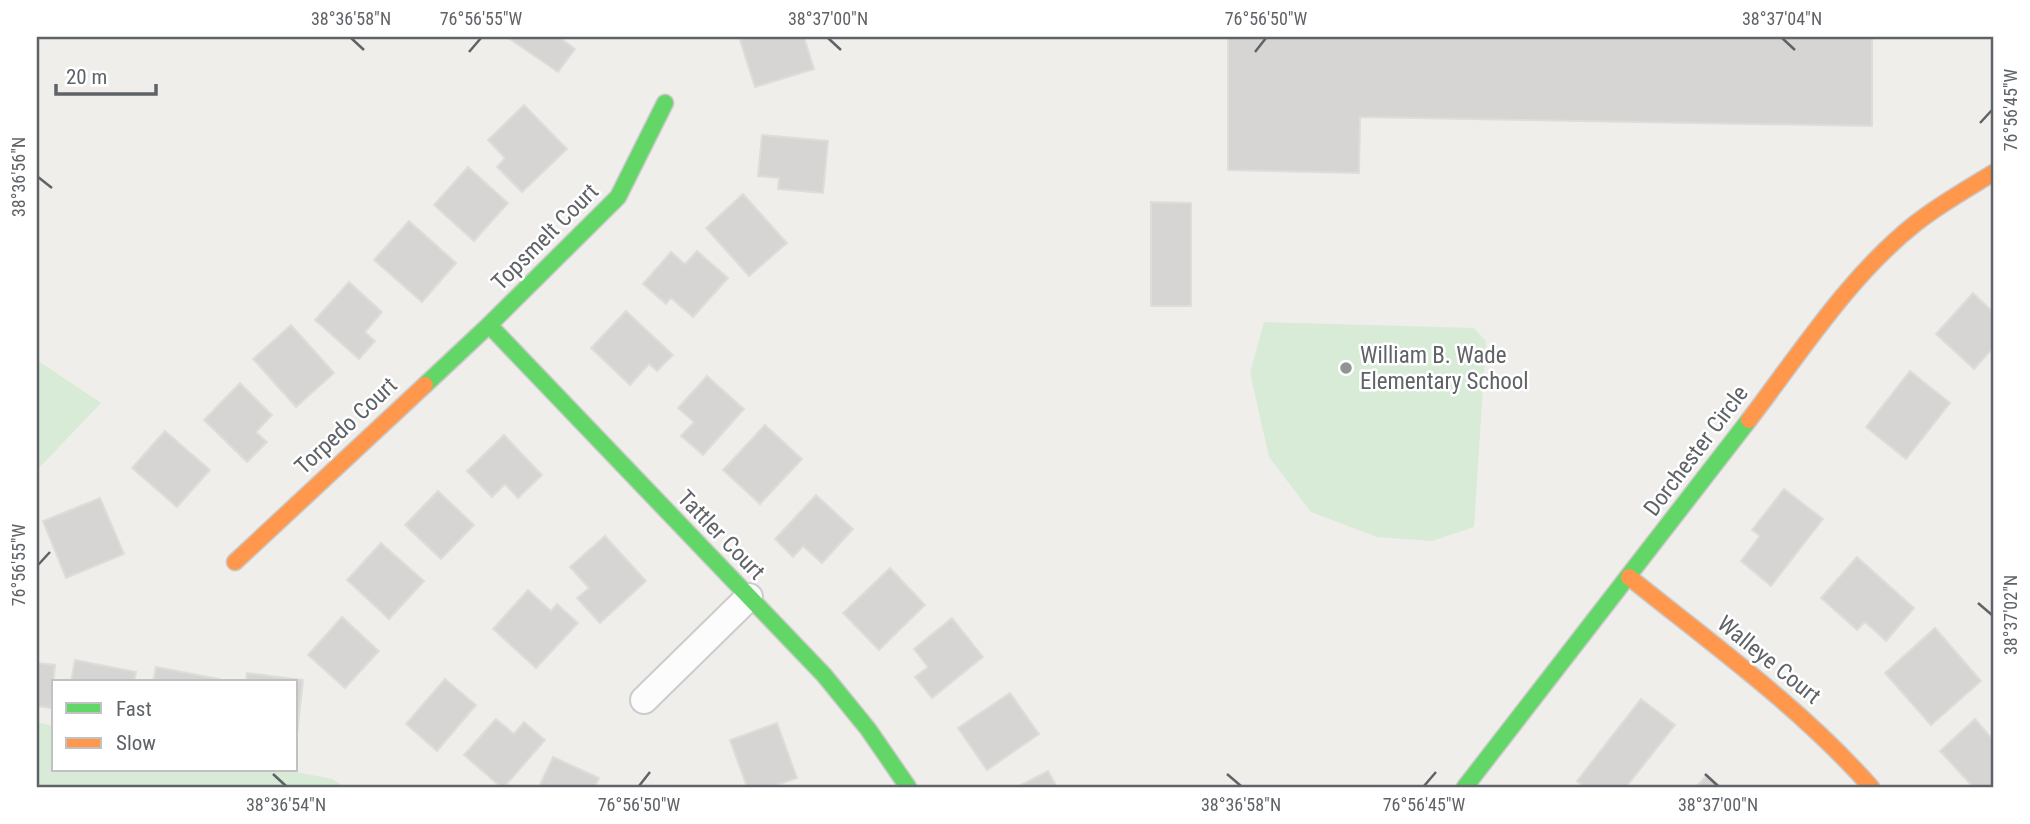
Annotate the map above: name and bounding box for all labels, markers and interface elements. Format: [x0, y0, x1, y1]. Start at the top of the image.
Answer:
text: 38°36'58"N [311, 8, 391, 29]
text: 76°56'55"W [440, 8, 523, 29]
text: 38°37'00"N [788, 8, 868, 29]
text: 76°56'50"W [1225, 8, 1308, 29]
text: 38°37'04"N [1742, 8, 1822, 29]
scale bar [56, 52, 156, 96]
text: 20 m [66, 65, 107, 89]
text: 76°56'45"W [2000, 68, 2021, 151]
text: 38°36'56"N [8, 137, 29, 217]
street label: Topsmelt Court [486, 178, 604, 296]
place label: William B. Wade Elementary School [1360, 342, 1529, 395]
marker: William B. Wade Elementary School [1338, 360, 1354, 376]
street label: Torpedo Court [289, 372, 403, 480]
street label: Dorchester Circle [1638, 381, 1754, 521]
street label: Tattler Court [672, 485, 770, 585]
text: 76°56'55"W [8, 523, 29, 606]
text: 38°37'02"N [2000, 575, 2021, 655]
street label: Walleye Court [1712, 610, 1826, 710]
legend [52, 680, 298, 772]
text: Fast [116, 697, 152, 721]
text: Slow [116, 731, 156, 755]
text: 38°36'54"N [246, 794, 326, 815]
text: 76°56'50"W [598, 794, 681, 815]
text: 38°36'58"N [1201, 794, 1281, 815]
text: 76°56'45"W [1383, 794, 1466, 815]
text: 38°37'00"N [1678, 794, 1758, 815]

